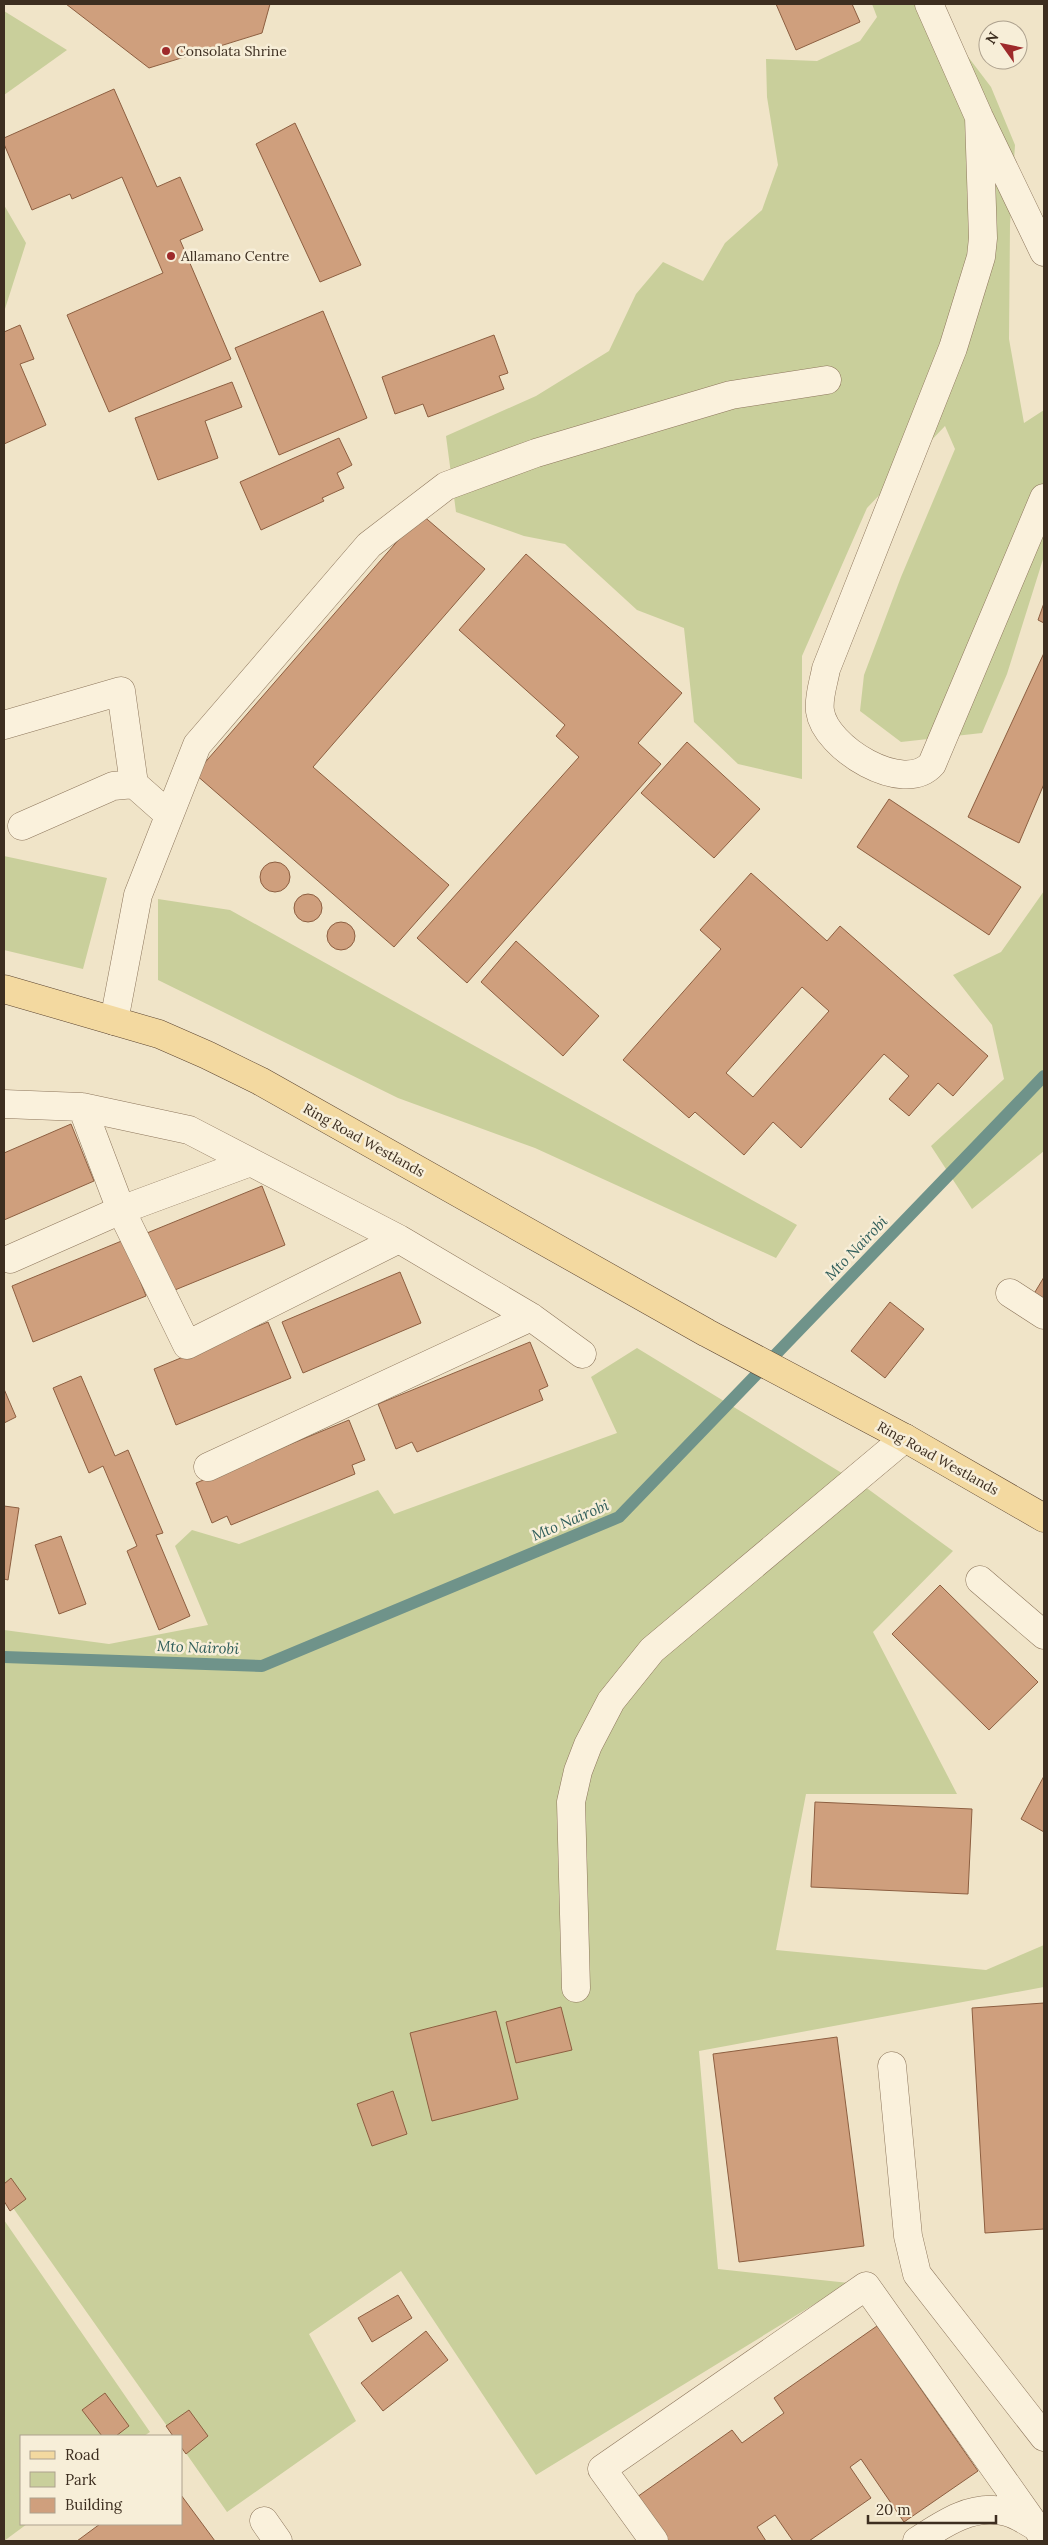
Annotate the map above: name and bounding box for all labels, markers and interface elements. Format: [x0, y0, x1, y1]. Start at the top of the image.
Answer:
north arrow [978, 20, 1028, 70]
text: N [982, 28, 1003, 47]
place label: Consolata Shrine [176, 42, 287, 60]
marker: Consolata Shrine [160, 45, 172, 57]
place label: Allamano Centre [180, 247, 290, 265]
marker: Allamano Centre [165, 250, 177, 262]
street label: Ring Road Westlands [300, 1099, 428, 1181]
water label: Mto Nairobi [821, 1212, 891, 1284]
street label: Ring Road Westlands [874, 1417, 1002, 1499]
water label: Mto Nairobi [529, 1495, 612, 1545]
water label: Mto Nairobi [157, 1636, 239, 1658]
legend [20, 2435, 182, 2525]
text: Road [65, 2445, 100, 2464]
text: Park [65, 2470, 96, 2489]
scale bar [868, 2492, 996, 2524]
text: Building [65, 2495, 123, 2514]
text: 20 m [876, 2500, 911, 2519]

